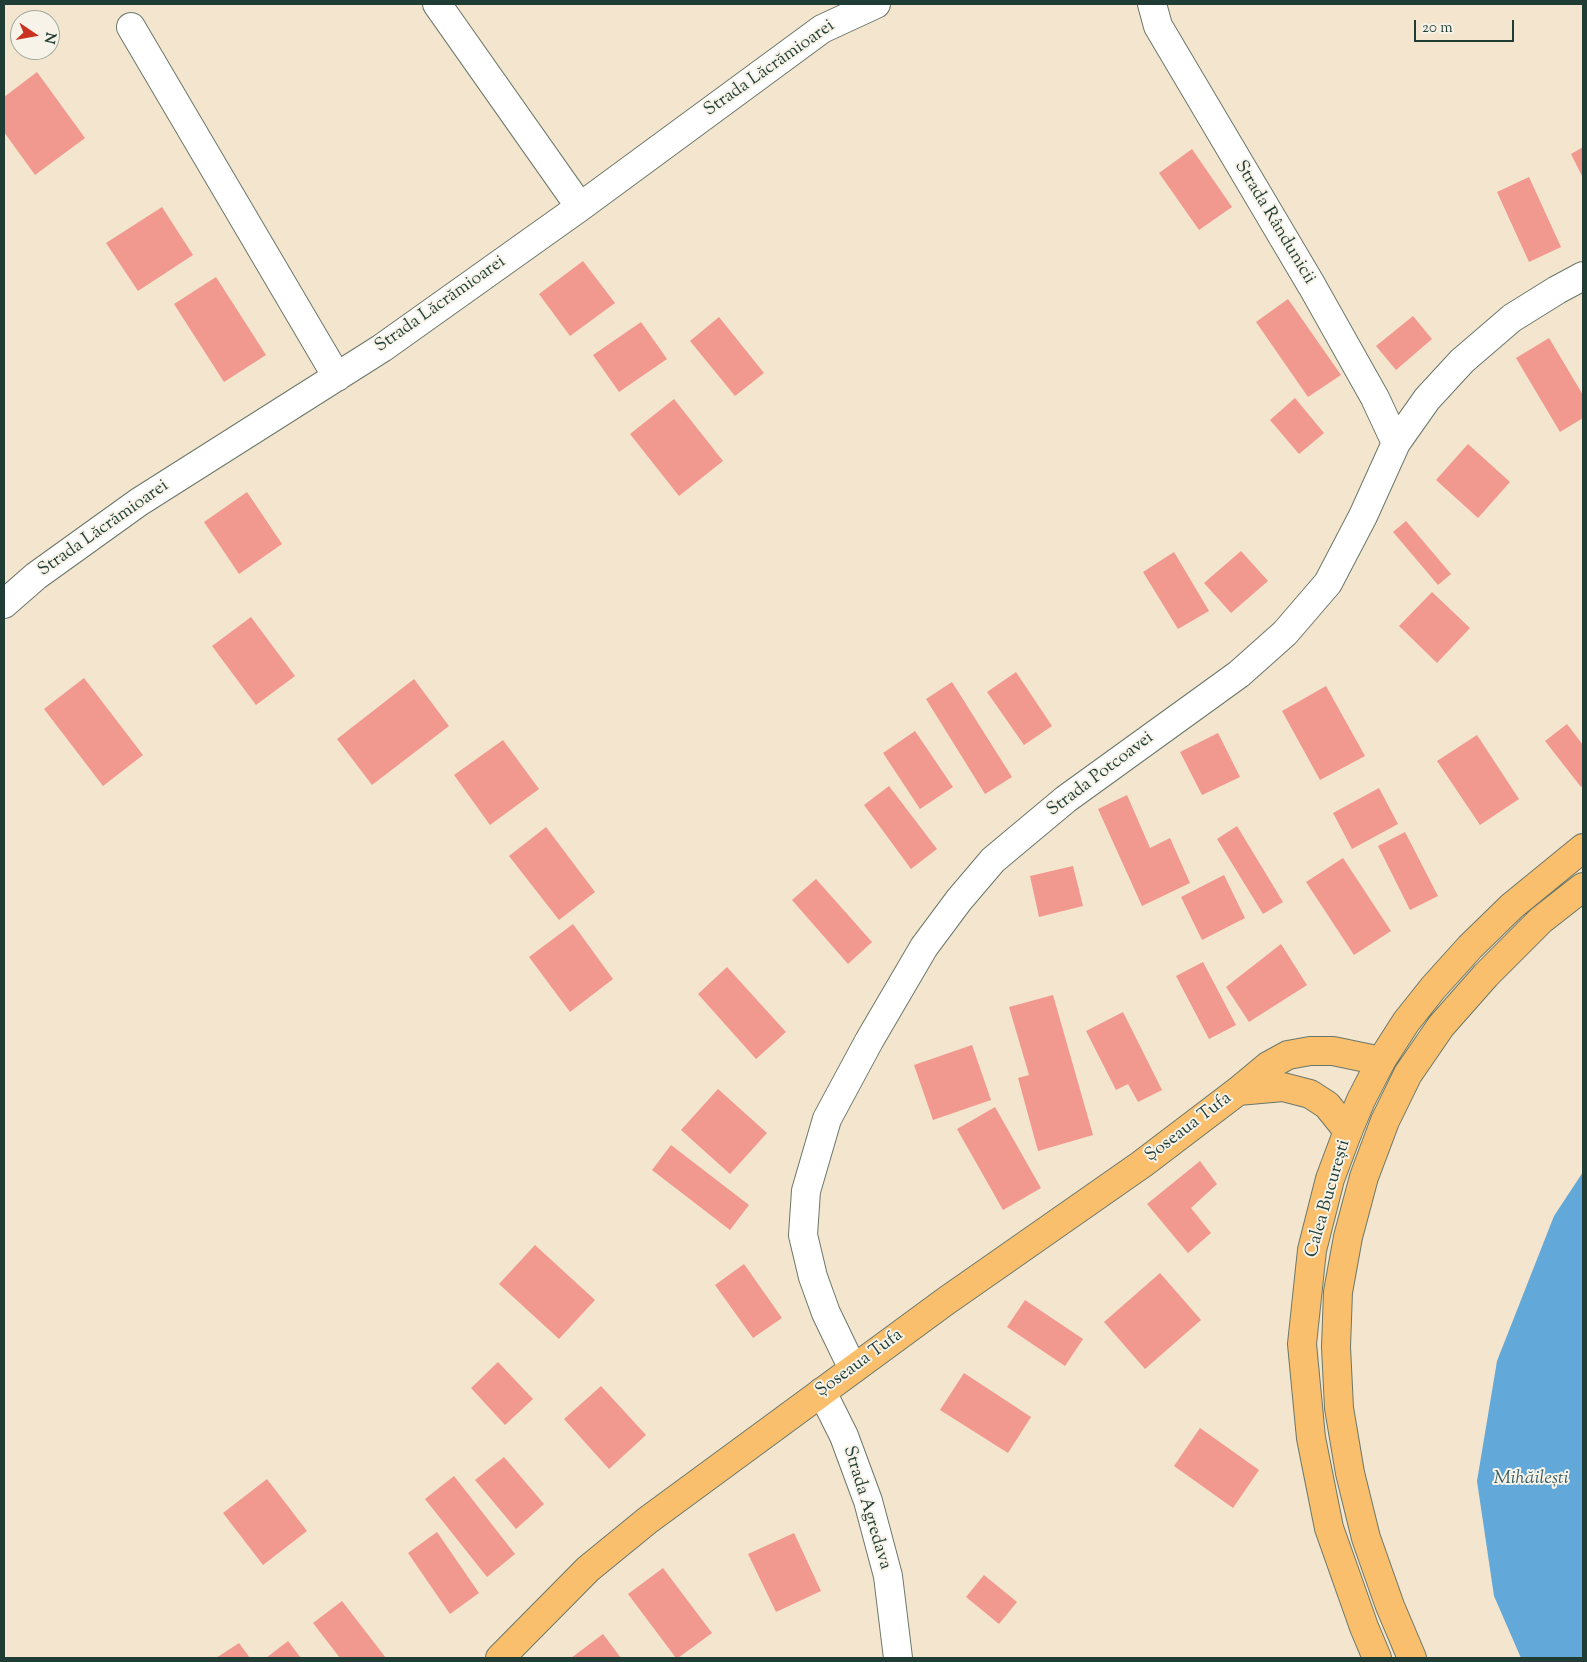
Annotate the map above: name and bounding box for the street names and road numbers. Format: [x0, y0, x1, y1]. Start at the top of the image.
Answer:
street label: Strada Lăcrămioarei [701, 16, 839, 122]
street label: Strada Rândunicii [1229, 157, 1319, 289]
street label: Strada Lăcrămioarei [372, 252, 510, 358]
street label: Strada Lăcrămioarei [35, 476, 173, 582]
street label: Strada Potcoavei [1044, 728, 1158, 822]
street label: Șoseaua Tufa [1142, 1089, 1236, 1167]
street label: Calea București [1302, 1138, 1356, 1260]
street label: Șoseaua Tufa [812, 1325, 908, 1403]
street label: Strada Agredava [837, 1444, 895, 1572]

